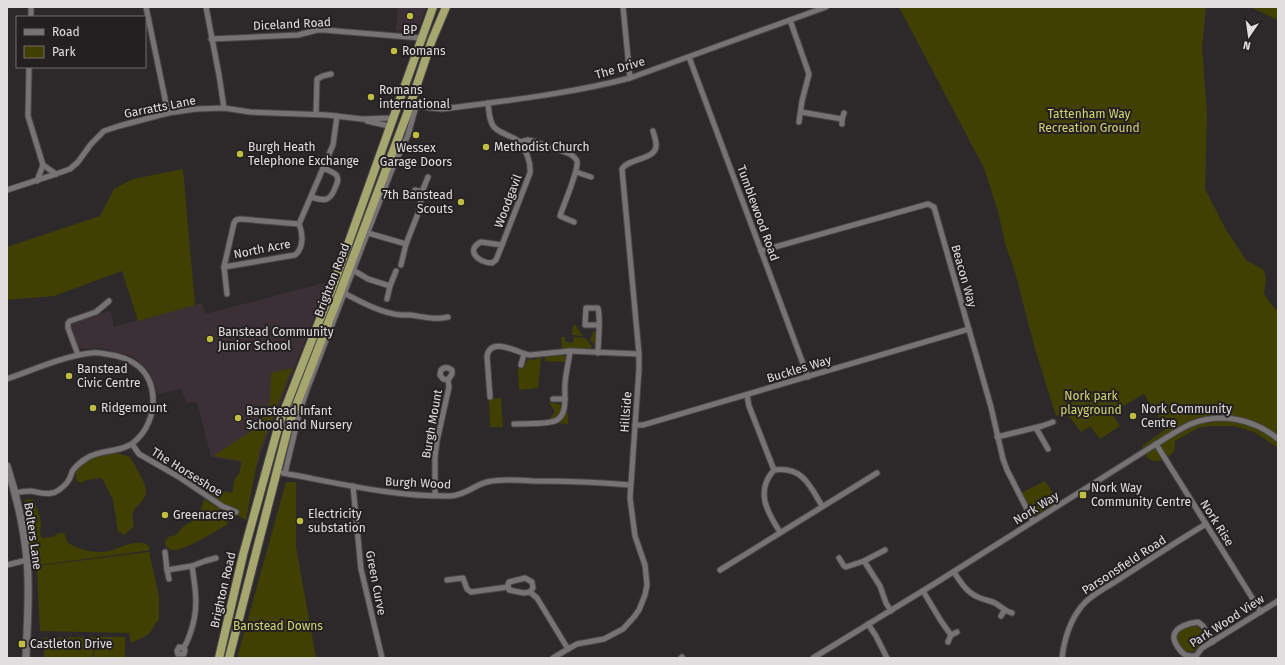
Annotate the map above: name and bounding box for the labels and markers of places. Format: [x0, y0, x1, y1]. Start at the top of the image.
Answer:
marker: BP [405, 11, 415, 21]
place label: BP [403, 23, 417, 37]
place label: Romans [402, 44, 446, 58]
marker: Romans [389, 46, 399, 56]
place label: Romans international [379, 83, 450, 111]
marker: Romans international [366, 92, 376, 102]
marker: Wessex Garage Doors [411, 130, 421, 140]
place label: Burgh Heath Telephone Exchange [248, 140, 359, 168]
place label: Methodist Church [494, 140, 590, 154]
place label: Wessex Garage Doors [380, 141, 453, 169]
marker: Methodist Church [481, 142, 491, 152]
marker: Burgh Heath Telephone Exchange [235, 149, 245, 159]
place label: 7th Banstead Scouts [382, 188, 453, 216]
marker: 7th Banstead Scouts [456, 197, 466, 207]
place label: Banstead Community Junior School [218, 325, 334, 353]
marker: Banstead Community Junior School [205, 334, 215, 344]
place label: Banstead Civic Centre [77, 362, 141, 390]
marker: Banstead Civic Centre [64, 371, 74, 381]
place label: Ridgemount [101, 401, 168, 415]
place label: Nork Community Centre [1141, 402, 1232, 430]
marker: Ridgemount [88, 403, 98, 413]
place label: Banstead Infant School and Nursery [246, 404, 352, 432]
marker: Nork Community Centre [1128, 411, 1138, 421]
marker: Banstead Infant School and Nursery [233, 413, 243, 423]
place label: Nork Way Community Centre [1091, 481, 1191, 509]
marker: Nork Way Community Centre [1078, 490, 1088, 500]
place label: Electricity substation [308, 507, 366, 535]
place label: Greenacres [173, 508, 234, 522]
marker: Greenacres [160, 510, 170, 520]
marker: Electricity substation [295, 516, 305, 526]
place label: Castleton Drive [30, 637, 112, 651]
marker: Castleton Drive [17, 639, 27, 649]

